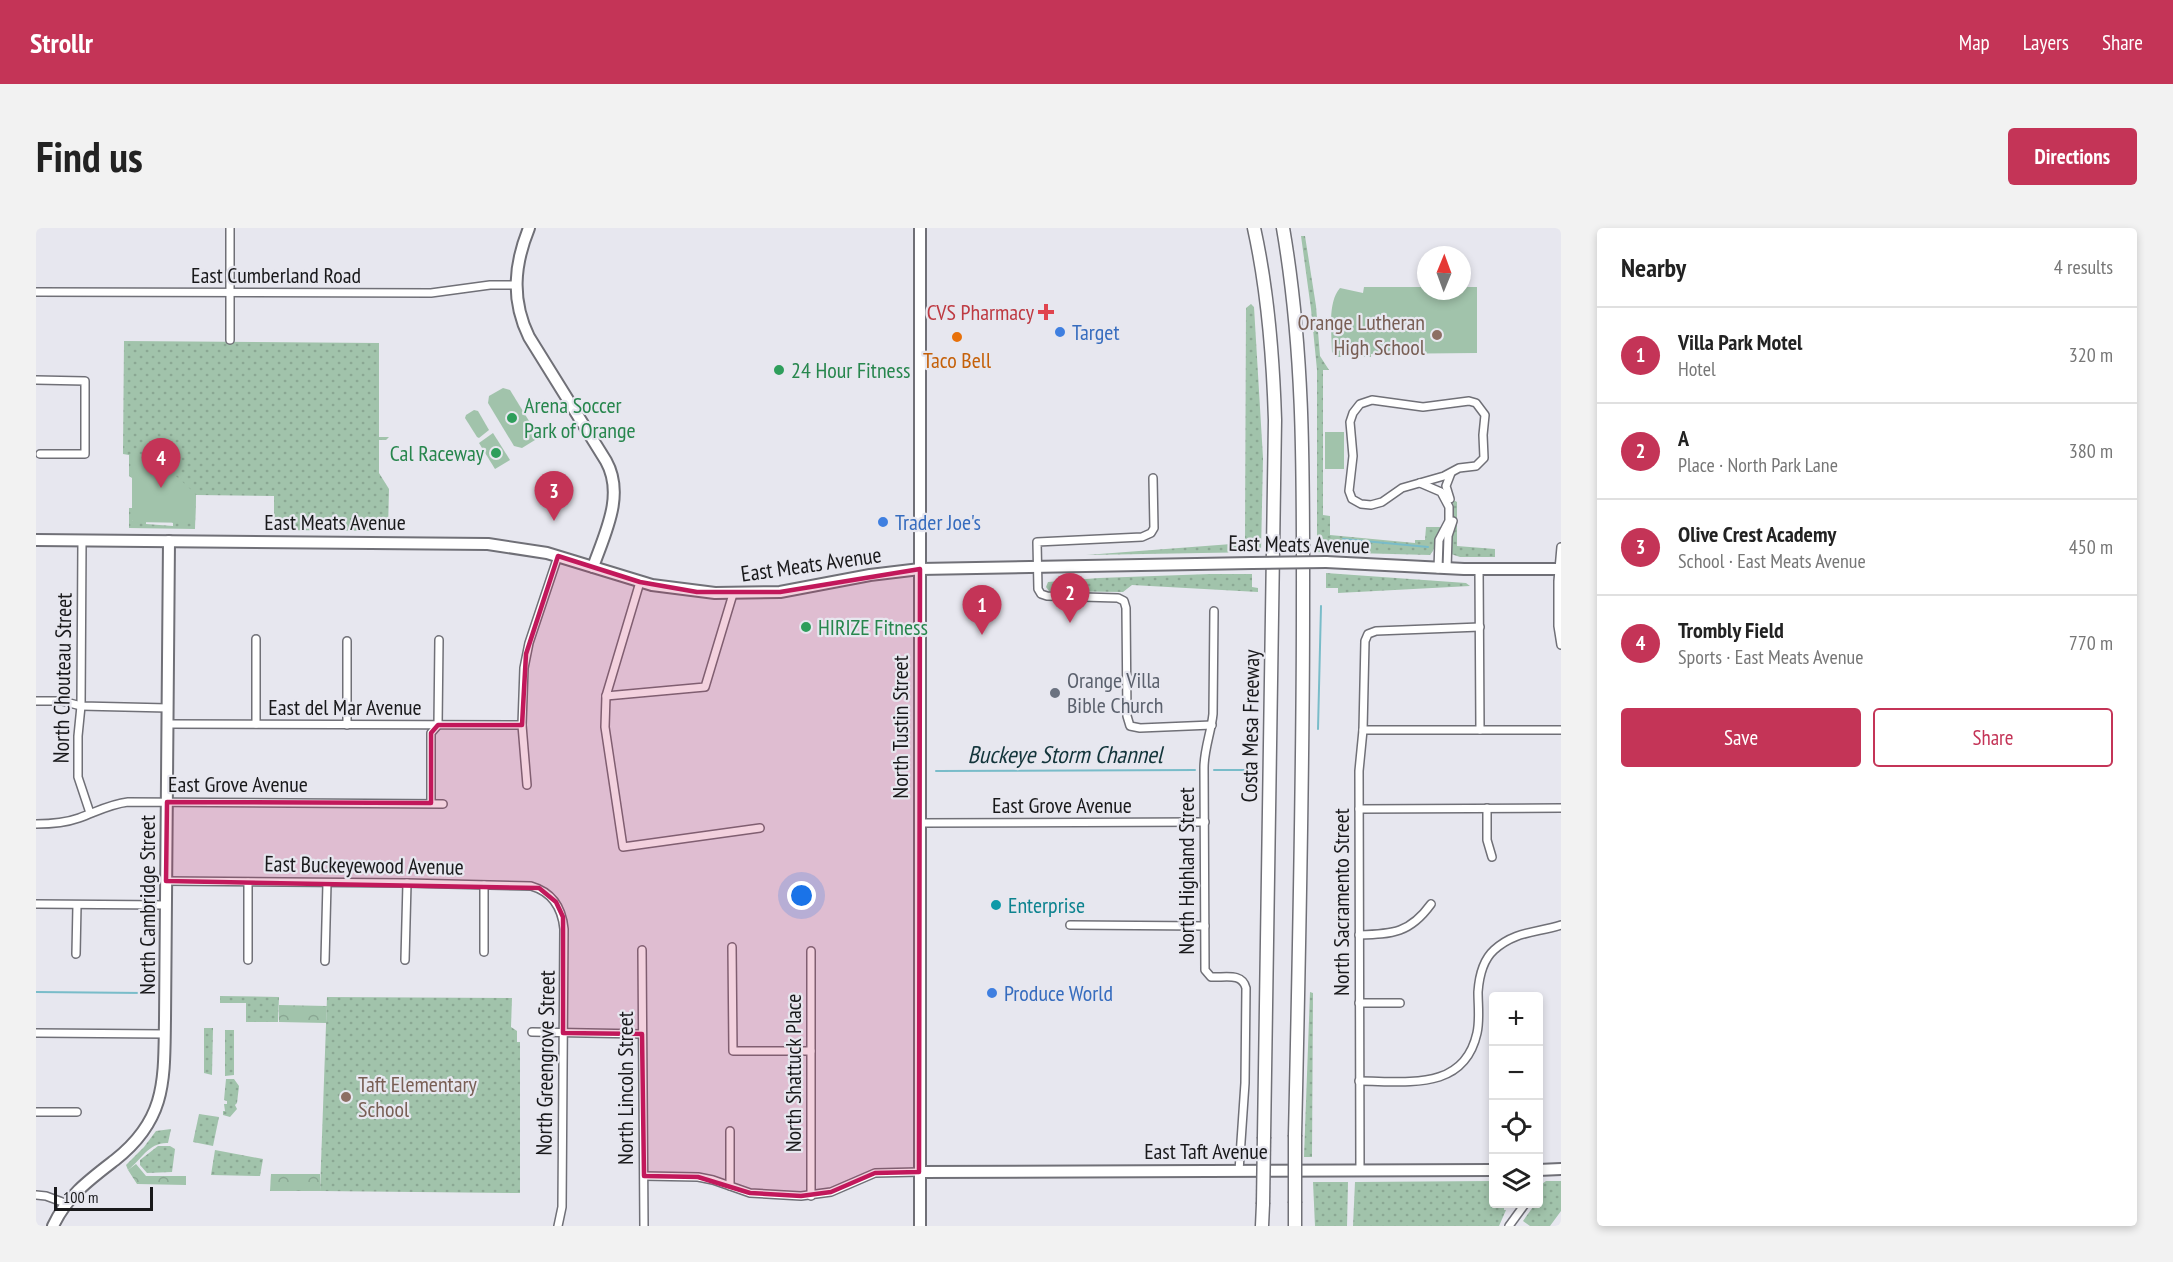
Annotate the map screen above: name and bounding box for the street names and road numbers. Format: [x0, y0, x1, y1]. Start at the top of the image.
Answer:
street label: East Cumberland Road [191, 261, 361, 289]
street label: East Meats Avenue [264, 508, 406, 536]
street label: East Meats Avenue [1228, 529, 1370, 559]
street label: East Meats Avenue [739, 540, 883, 588]
street label: North Chouteau Street [47, 592, 77, 764]
street label: Costa Mesa Freeway [1235, 649, 1265, 803]
street label: North Tustin Street [886, 655, 914, 799]
street label: East del Mar Avenue [268, 693, 422, 721]
street label: East Grove Avenue [168, 770, 308, 798]
street label: North Highland Street [1172, 787, 1200, 955]
street label: East Grove Avenue [992, 791, 1132, 819]
street label: North Sacramento Street [1327, 808, 1355, 996]
street label: North Cambridge Street [133, 815, 161, 995]
street label: East Buckeyewood Avenue [264, 849, 464, 881]
street label: North Greengrove Street [529, 970, 561, 1156]
street label: North Shattuck Place [779, 994, 807, 1152]
street label: North Lincoln Street [611, 1011, 639, 1165]
street label: East Taft Avenue [1144, 1137, 1268, 1165]

